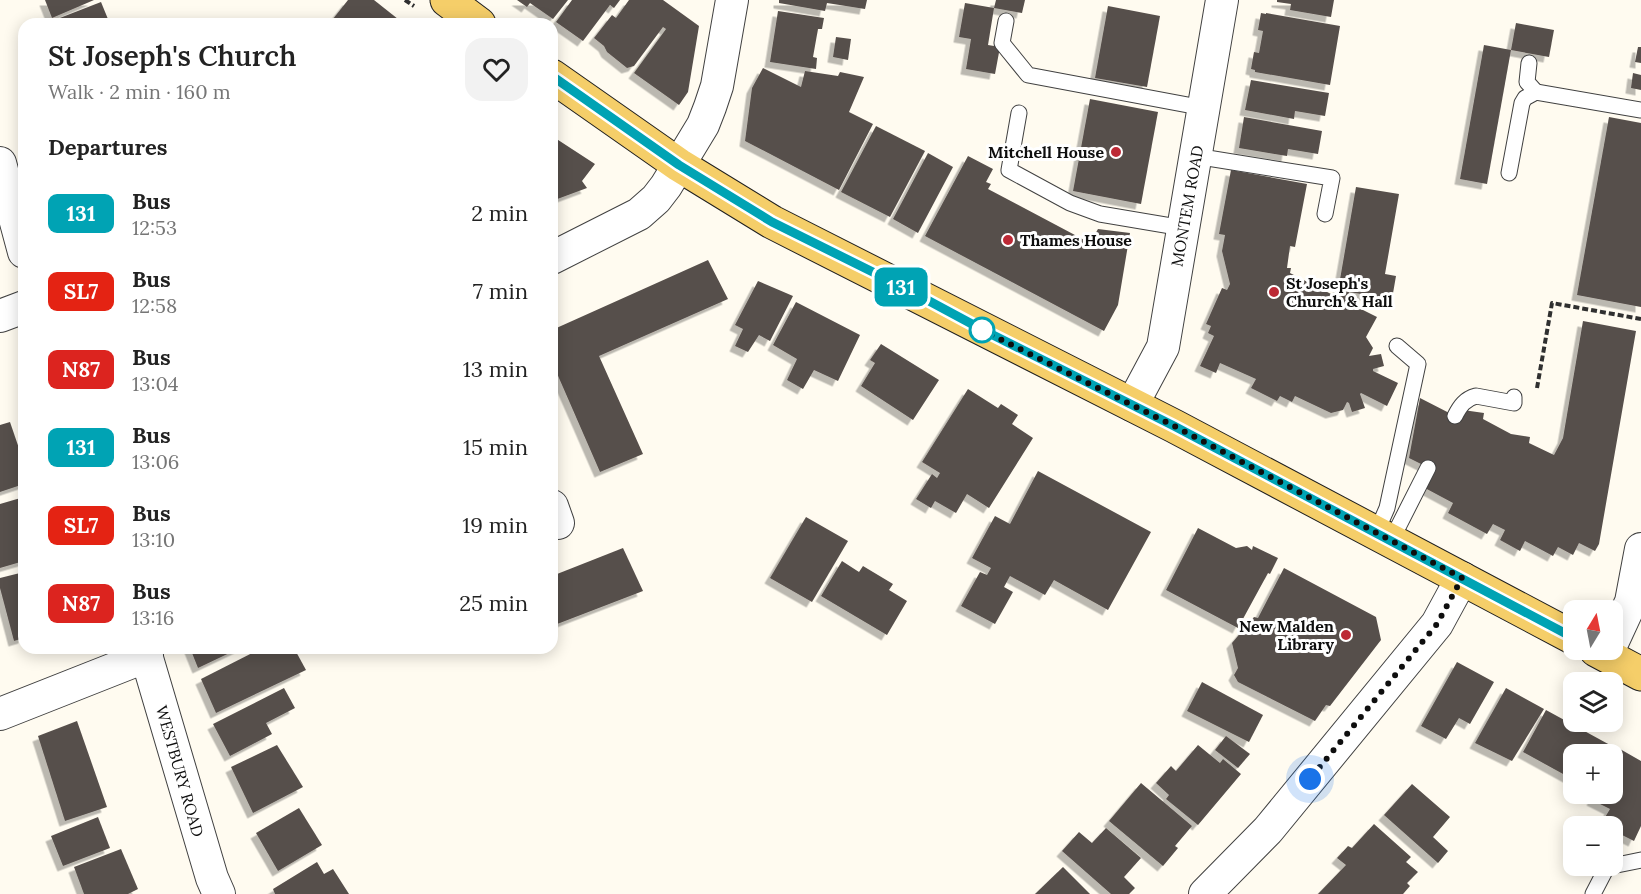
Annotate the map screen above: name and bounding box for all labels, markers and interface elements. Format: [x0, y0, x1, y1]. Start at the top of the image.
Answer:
text: St Joseph's Church [48, 38, 296, 74]
button: heart [465, 38, 528, 101]
text: Walk · 2 min · 160 m [48, 79, 231, 104]
text: Departures [48, 133, 167, 161]
place label: Mitchell House [988, 142, 1104, 162]
street label: MONTEM ROAD [1166, 144, 1208, 268]
marker: Mitchell House [1109, 145, 1123, 159]
text: Bus [132, 187, 171, 215]
text: 2 min [471, 199, 528, 227]
text: 131 [67, 200, 95, 227]
text: 12:53 [132, 215, 177, 240]
place label: Thames House [1020, 230, 1132, 250]
marker: Thames House [1001, 233, 1015, 247]
text: Bus [132, 265, 171, 293]
line badge: 131 [866, 268, 936, 306]
place label: St Joseph's Church & Hall [1286, 273, 1393, 311]
text: 131 [887, 274, 915, 301]
text: 7 min [473, 277, 528, 305]
text: SL7 [64, 278, 98, 305]
marker: St Joseph's Church & Hall [1267, 285, 1281, 299]
text: 12:58 [132, 293, 177, 318]
unlabelled marker [969, 317, 995, 343]
text: Bus [132, 343, 171, 371]
text: 13 min [463, 355, 528, 383]
text: N87 [62, 356, 100, 383]
text: 13:04 [132, 371, 179, 396]
text: Bus [132, 421, 171, 449]
text: 15 min [463, 433, 528, 461]
text: 131 [67, 434, 95, 461]
text: 13:06 [132, 449, 179, 474]
text: Bus [132, 499, 171, 527]
text: 19 min [462, 511, 528, 539]
text: SL7 [64, 512, 98, 539]
text: 13:10 [132, 527, 175, 552]
text: Bus [132, 577, 171, 605]
text: 25 min [459, 589, 528, 617]
text: N87 [62, 590, 100, 617]
north arrow [1563, 600, 1623, 660]
map controls [1563, 600, 1623, 876]
text: 13:16 [132, 605, 174, 630]
place label: New Malden Library [1239, 616, 1334, 654]
marker: New Malden Library [1339, 628, 1353, 642]
button: layers [1563, 672, 1623, 732]
street label: WESTBURY ROAD [152, 703, 208, 839]
button: + [1563, 744, 1623, 804]
your location [1295, 764, 1325, 794]
button: − [1563, 816, 1623, 876]

